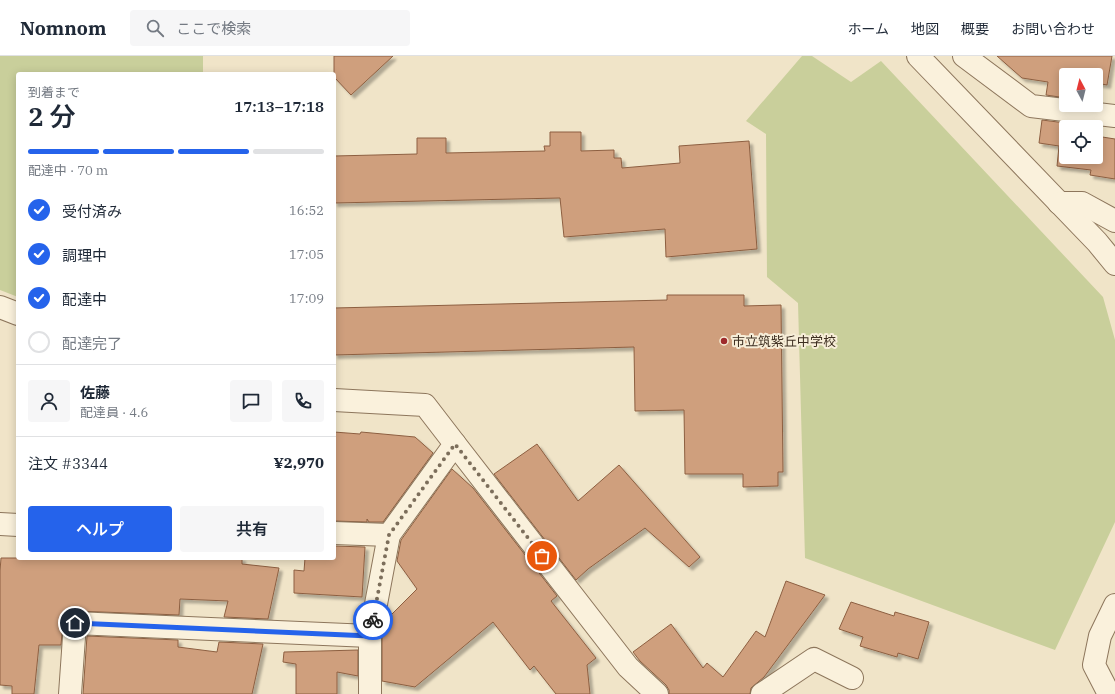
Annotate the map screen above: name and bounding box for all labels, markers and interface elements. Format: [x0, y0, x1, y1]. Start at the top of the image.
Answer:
search box [130, 10, 410, 46]
text: Nomnom [20, 16, 106, 40]
icon: search [144, 17, 166, 39]
text: ここで検索 [176, 19, 251, 38]
text: ホーム [847, 20, 889, 38]
text: 地図 [911, 20, 939, 38]
text: 概要 [961, 20, 989, 38]
text: お問い合わせ [1011, 20, 1095, 38]
north arrow [1059, 68, 1103, 112]
map controls [1059, 68, 1103, 164]
text: 到着まで [28, 84, 80, 101]
text: 17:13–17:18 [234, 97, 324, 116]
text: 2 分 [28, 99, 76, 133]
button: locate [1059, 120, 1103, 164]
text: 配達中 · 70 m [28, 162, 108, 179]
icon: check [28, 199, 50, 221]
text: 受付済み [62, 202, 122, 221]
text: 16:52 [289, 202, 324, 219]
icon: check [28, 243, 50, 265]
text: 調理中 [62, 246, 107, 265]
text: 17:05 [289, 246, 324, 263]
icon: check [28, 287, 50, 309]
text: 配達中 [62, 290, 107, 309]
text: 17:09 [289, 290, 324, 307]
place label: 市立筑紫丘中学校 [732, 333, 836, 350]
text: 配達完了 [62, 334, 122, 353]
marker: 市立筑紫丘中学校 [719, 336, 729, 346]
button: person [28, 380, 70, 422]
button: chat [230, 380, 272, 422]
button: phone [282, 380, 324, 422]
text: 佐藤 [80, 383, 110, 402]
text: 配達員 · 4.6 [80, 404, 148, 421]
text: ¥2,970 [274, 453, 324, 472]
text: 注文 #3344 [28, 454, 108, 473]
button: ヘルプ [28, 506, 172, 552]
button: 共有 [180, 506, 324, 552]
pin [525, 539, 559, 573]
icon: bag [531, 545, 553, 567]
courier [353, 600, 393, 640]
pin [58, 606, 92, 640]
icon: bike [362, 609, 384, 631]
icon: home [64, 612, 86, 634]

